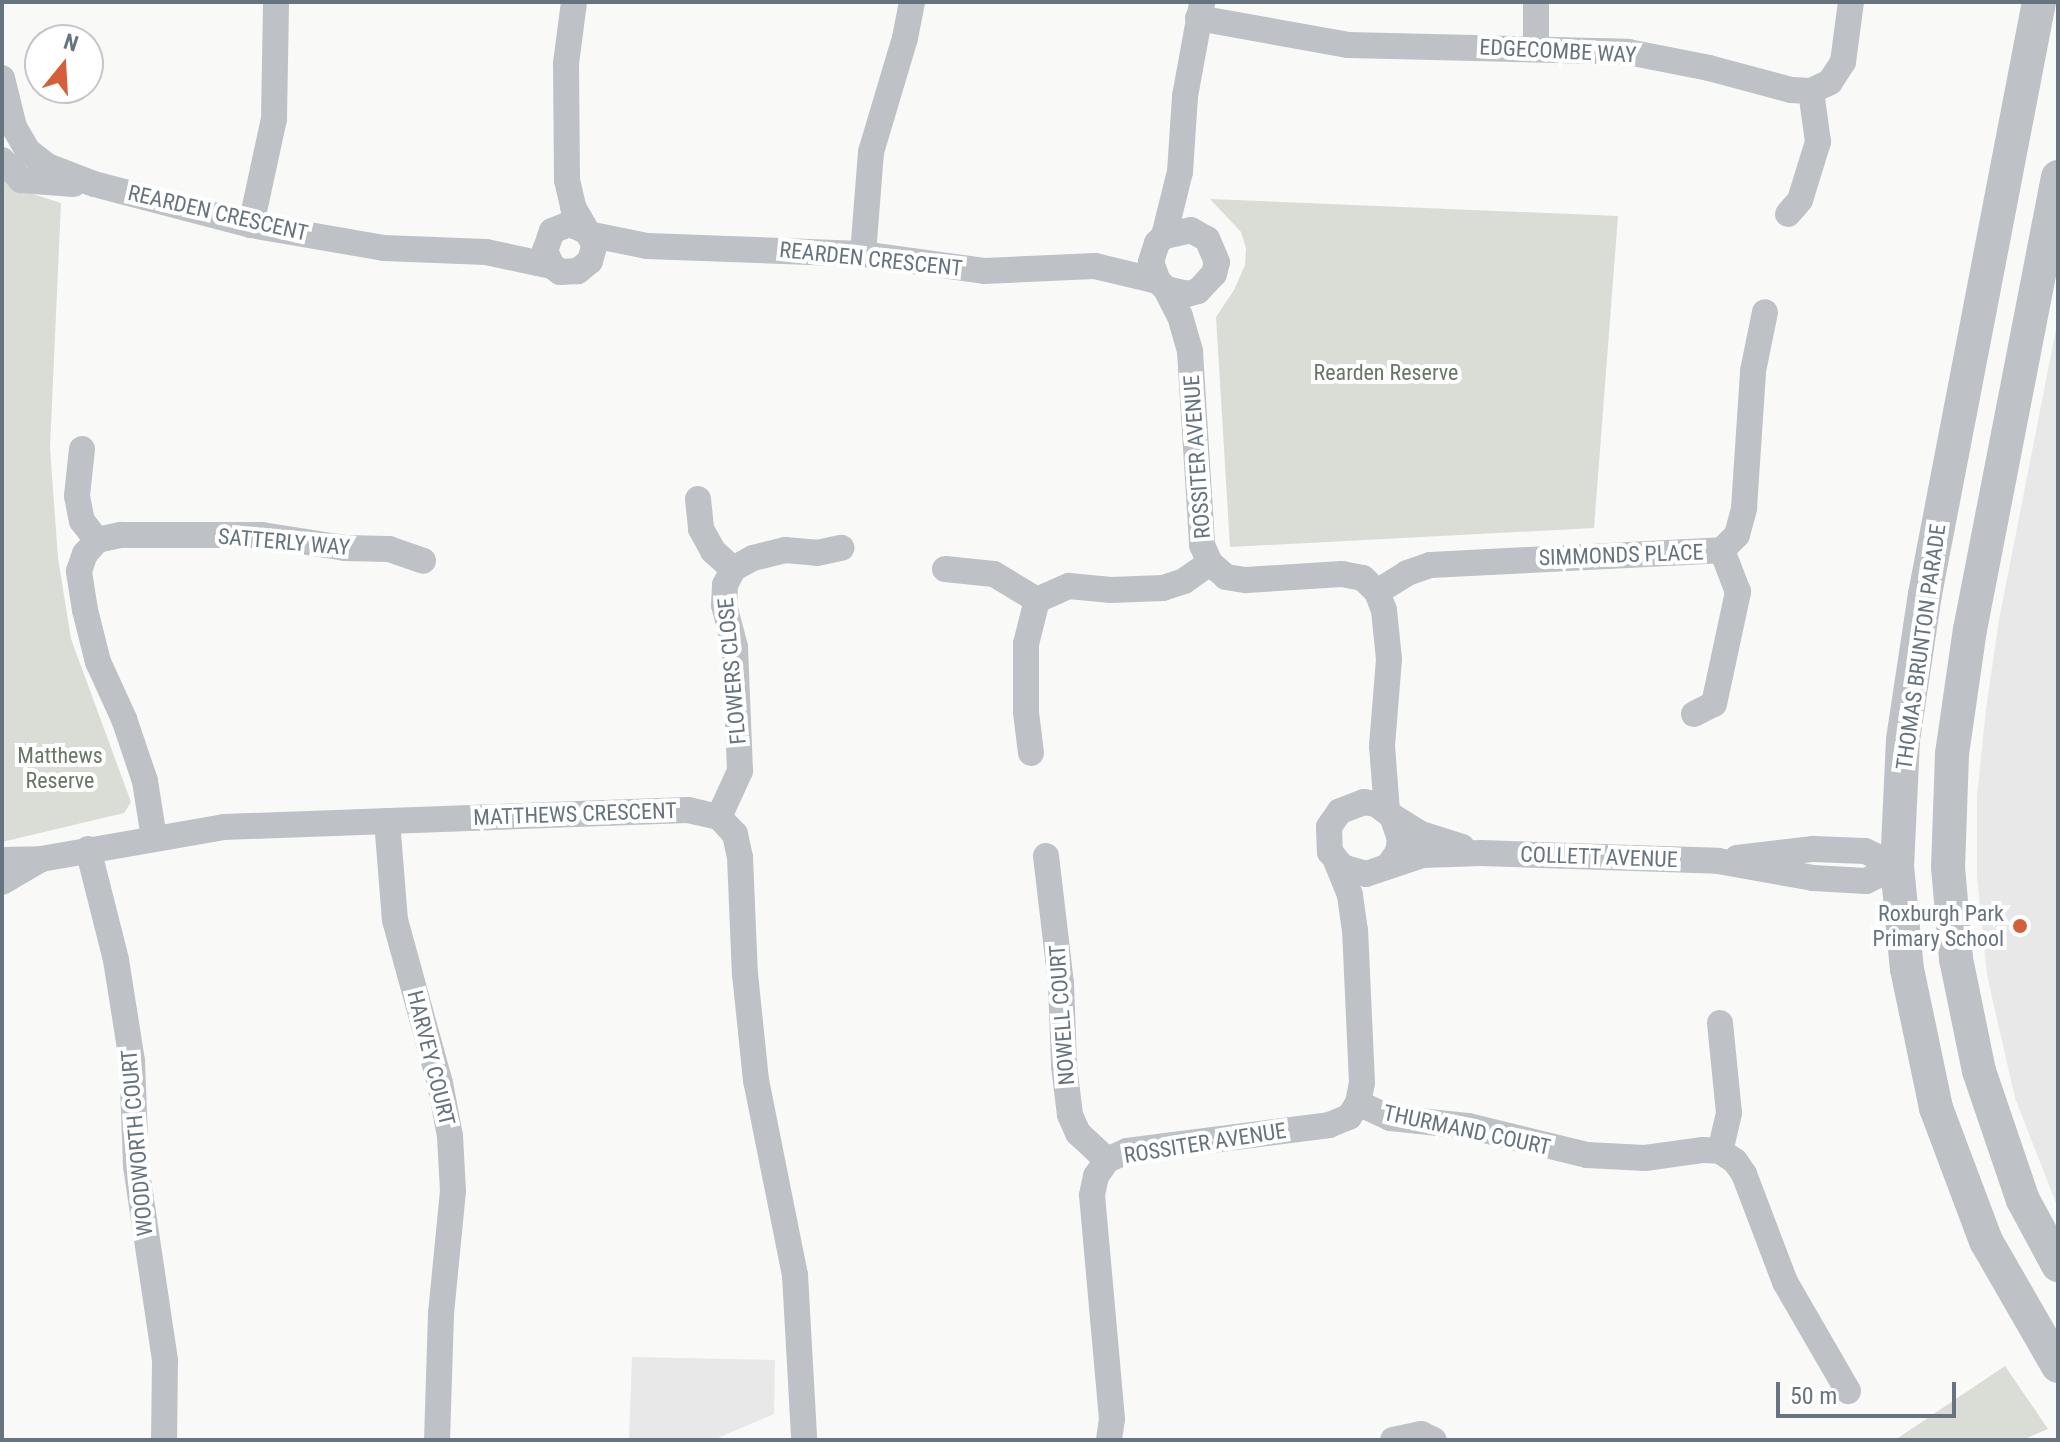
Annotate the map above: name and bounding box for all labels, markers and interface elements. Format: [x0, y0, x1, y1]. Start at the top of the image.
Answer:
north arrow [24, 24, 104, 104]
text: N [61, 29, 81, 57]
street label: EDGECOMBE WAY [1479, 34, 1637, 68]
street label: REARDEN CRESCENT [125, 179, 311, 247]
street label: REARDEN CRESCENT [778, 236, 964, 282]
park label: Rearden Reserve [1314, 360, 1458, 386]
street label: ROSSITER AVENUE [1178, 374, 1216, 540]
street label: THOMAS BRUNTON PARADE [1891, 522, 1951, 772]
street label: SATTERLY WAY [217, 523, 351, 561]
street label: SIMMONDS PLACE [1538, 539, 1704, 571]
street label: FLOWERS CLOSE [712, 597, 752, 745]
park label: Matthews Reserve [17, 742, 103, 794]
street label: MATTHEWS CRESCENT [473, 797, 677, 831]
street label: COLLETT AVENUE [1520, 841, 1678, 873]
place label: Roxburgh Park Primary School [1873, 900, 2004, 952]
marker: Roxburgh Park Primary School [2011, 917, 2029, 935]
street label: NOWELL COURT [1044, 944, 1080, 1086]
street label: HARVEY COURT [401, 988, 461, 1128]
street label: WOODWORTH COURT [116, 1049, 158, 1237]
street label: THURMAND COURT [1381, 1099, 1553, 1161]
street label: ROSSITER AVENUE [1122, 1117, 1288, 1169]
scale bar [1780, 1366, 1960, 1416]
text: 50 m [1790, 1382, 1837, 1410]

